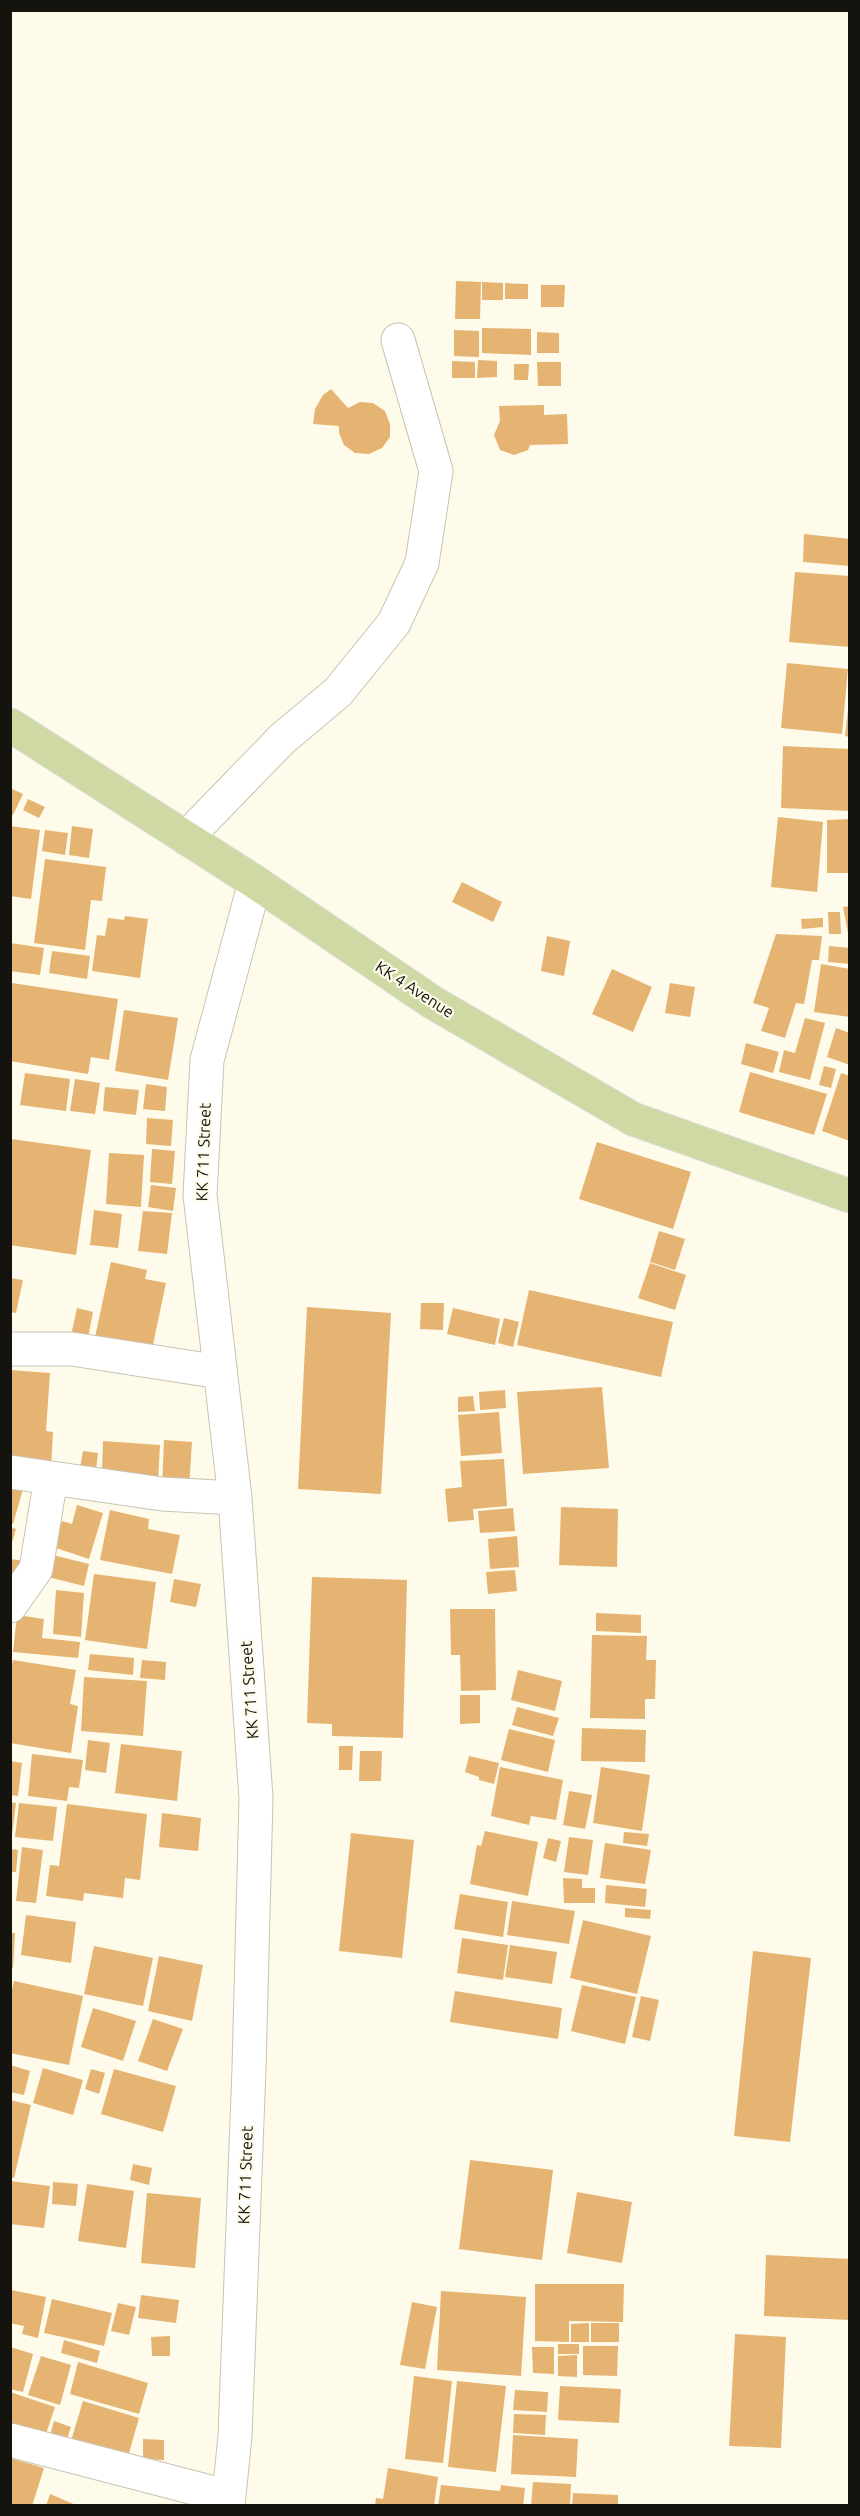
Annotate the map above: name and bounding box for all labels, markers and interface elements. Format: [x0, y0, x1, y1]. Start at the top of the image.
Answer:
street label: KK 4 Avenue [372, 957, 458, 1021]
street label: KK 711 Street [192, 1102, 214, 1202]
street label: KK 711 Street [237, 1640, 261, 1740]
street label: KK 711 Street [234, 2125, 256, 2225]

